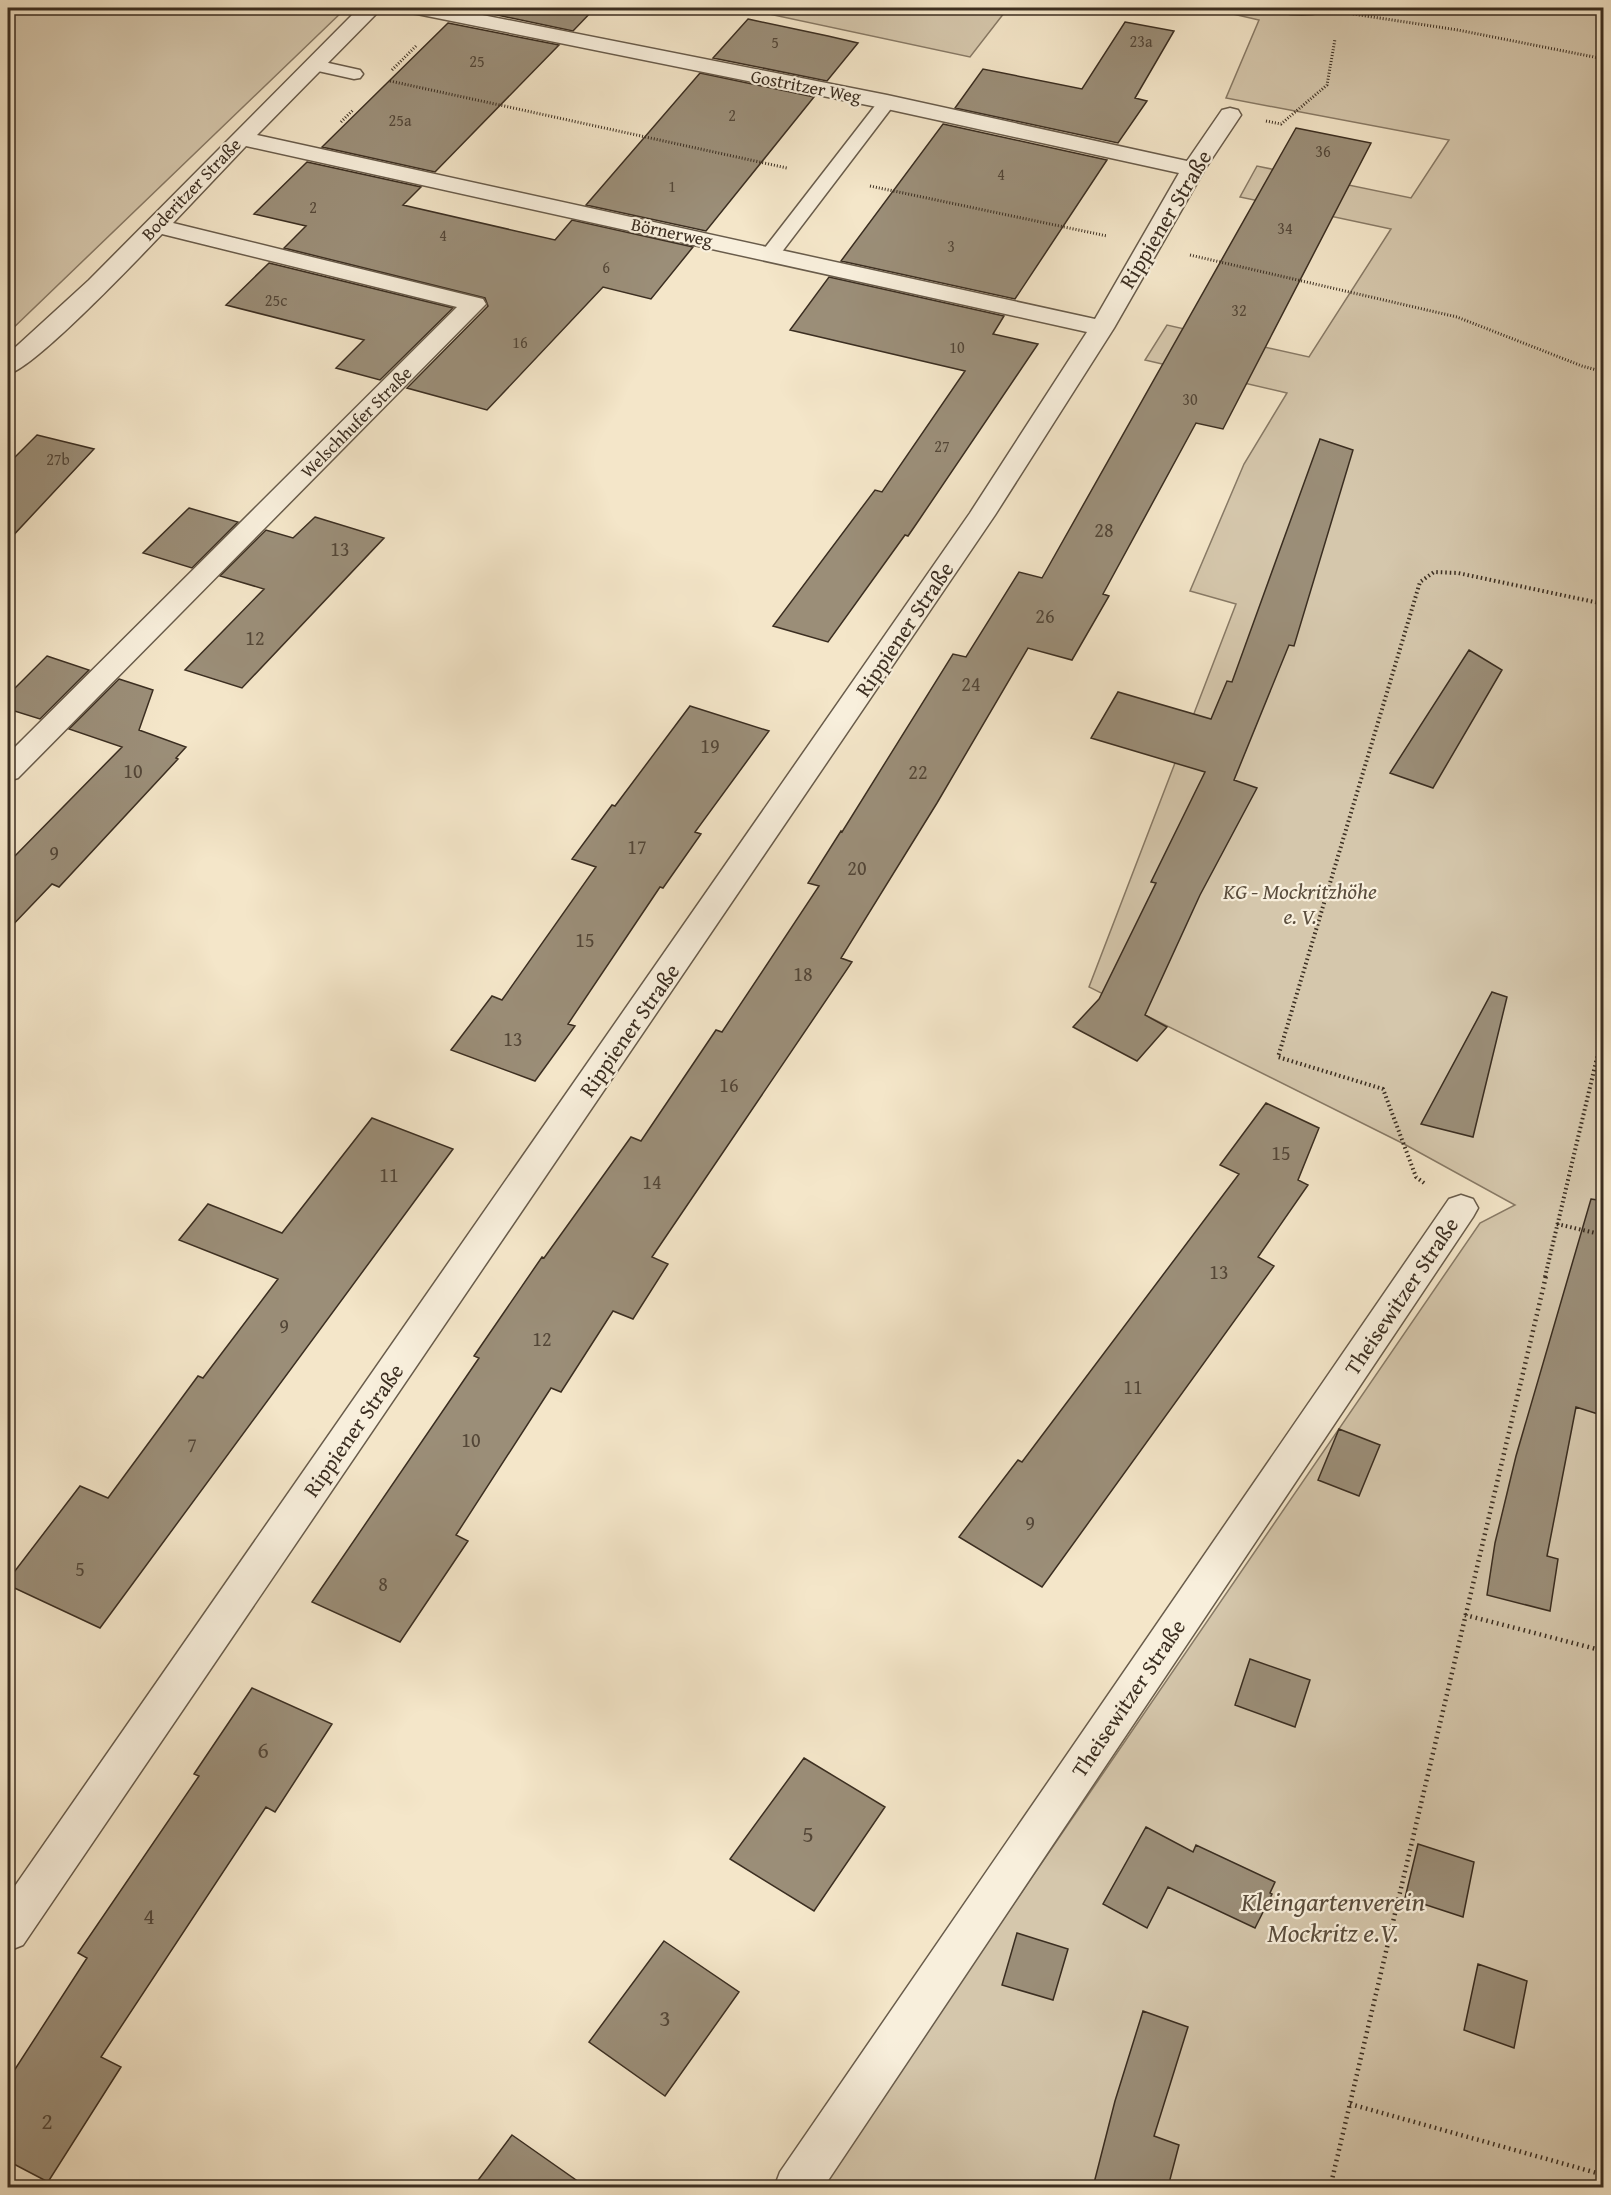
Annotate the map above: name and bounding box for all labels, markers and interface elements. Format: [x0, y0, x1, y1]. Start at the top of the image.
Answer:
house number: 23a [1130, 29, 1153, 53]
house number: 5 [771, 30, 779, 54]
house number: 25 [469, 49, 485, 73]
street label: Gostritzer Weg [749, 62, 864, 110]
house number: 2 [728, 103, 736, 127]
house number: 25a [389, 108, 412, 132]
street label: Boderitzer Straße [135, 131, 247, 247]
house number: 36 [1315, 139, 1331, 163]
street label: Rippiener Straße [1111, 144, 1219, 294]
house number: 4 [997, 162, 1005, 186]
house number: 1 [668, 174, 676, 198]
house number: 2 [309, 195, 317, 219]
street label: Börnerweg [629, 210, 715, 254]
house number: 34 [1277, 216, 1293, 240]
house number: 4 [439, 223, 447, 247]
house number: 3 [947, 234, 955, 258]
house number: 6 [602, 255, 610, 279]
house number: 25c [265, 288, 287, 312]
house number: 32 [1231, 298, 1247, 322]
house number: 16 [512, 330, 528, 354]
house number: 10 [949, 335, 965, 359]
street label: Welschhufer Straße [294, 360, 418, 484]
house number: 30 [1182, 387, 1198, 411]
house number: 27 [934, 434, 950, 458]
house number: 27b [46, 447, 70, 471]
house number: 28 [1094, 515, 1114, 544]
house number: 13 [330, 534, 350, 563]
street label: Rippiener Straße [847, 555, 961, 703]
house number: 26 [1035, 601, 1055, 630]
house number: 12 [245, 623, 265, 652]
house number: 24 [961, 669, 981, 698]
house number: 19 [700, 731, 720, 760]
house number: 10 [123, 756, 143, 785]
house number: 22 [908, 757, 928, 786]
house number: 17 [627, 832, 647, 861]
house number: 9 [49, 838, 59, 867]
house number: 20 [847, 853, 867, 882]
park label: KG - Mockritzhöhe e. V. [1222, 875, 1377, 932]
house number: 15 [575, 925, 595, 954]
street label: Rippiener Straße [571, 957, 687, 1103]
house number: 18 [793, 959, 813, 988]
house number: 13 [503, 1024, 523, 1053]
house number: 16 [719, 1070, 739, 1099]
house number: 15 [1271, 1138, 1291, 1167]
house number: 11 [379, 1160, 399, 1189]
house number: 14 [642, 1167, 662, 1196]
street label: Theisewitzer Straße [1336, 1211, 1466, 1381]
house number: 13 [1209, 1257, 1229, 1286]
house number: 9 [279, 1311, 289, 1340]
house number: 12 [532, 1324, 552, 1353]
street label: Rippiener Straße [295, 1357, 411, 1503]
house number: 11 [1123, 1372, 1143, 1401]
house number: 10 [461, 1425, 481, 1454]
house number: 7 [187, 1430, 197, 1459]
house number: 9 [1025, 1508, 1035, 1537]
house number: 5 [75, 1554, 85, 1583]
house number: 8 [378, 1569, 388, 1598]
street label: Theisewitzer Straße [1063, 1613, 1193, 1783]
house number: 6 [257, 1732, 269, 1767]
house number: 5 [802, 1816, 814, 1851]
park label: Kleingartenverein Mockritz e.V. [1240, 1881, 1425, 1952]
house number: 4 [143, 1898, 155, 1933]
house number: 3 [659, 2000, 671, 2035]
house number: 2 [41, 2103, 53, 2138]

